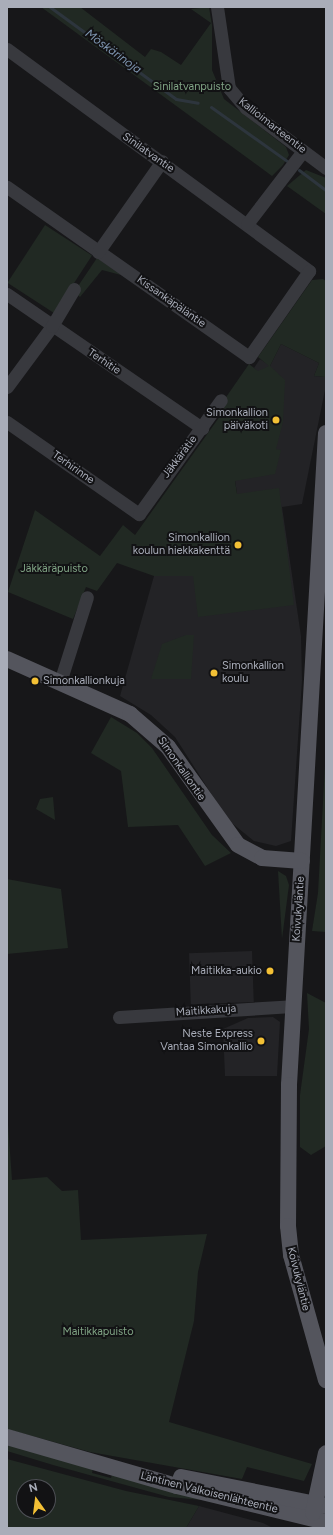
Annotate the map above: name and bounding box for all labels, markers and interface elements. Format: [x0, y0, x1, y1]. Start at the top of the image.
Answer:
water label: Möskärinoja [82, 27, 144, 77]
park label: Sinilatvanpuisto [153, 80, 231, 94]
street label: Kallioimarteentie [236, 95, 308, 157]
street label: Sinilatvantie [120, 130, 176, 176]
street label: Kissankäpäläntie [134, 273, 208, 331]
street label: Terhitie [85, 346, 123, 378]
place label: Simonkallion päiväkoti [206, 407, 268, 433]
marker: Simonkallion päiväkoti [271, 415, 281, 425]
street label: Jäkkärätie [160, 433, 200, 481]
street label: Terhirinne [49, 449, 97, 487]
place label: Simonkallion koulun hiekkakenttä [133, 532, 230, 558]
marker: Simonkallion koulun hiekkakenttä [233, 540, 243, 550]
park label: Jäkkäräpuisto [20, 562, 88, 576]
place label: Simonkallion koulu [222, 660, 284, 686]
marker: Simonkallion koulu [209, 668, 219, 678]
place label: Simonkallionkuja [43, 674, 125, 688]
marker: Simonkallionkuja [30, 676, 40, 686]
street label: Simonkalliontie [154, 735, 208, 803]
street label: Koivukyläntie [290, 876, 308, 942]
place label: Maitikka-aukio [191, 964, 262, 978]
marker: Maitikka-aukio [265, 966, 275, 976]
street label: Maitikkakuja [175, 1002, 237, 1020]
place label: Neste Express Vantaa Simonkallio [160, 1028, 253, 1054]
marker: Neste Express Vantaa Simonkallio [256, 1036, 266, 1046]
street label: Koivukyläntie [284, 1246, 312, 1312]
park label: Maitikkapuisto [62, 1325, 134, 1339]
street label: Läntinen Valkoisenlähteentie [139, 1470, 279, 1516]
north arrow [16, 1479, 56, 1519]
text: N [28, 1481, 39, 1495]

